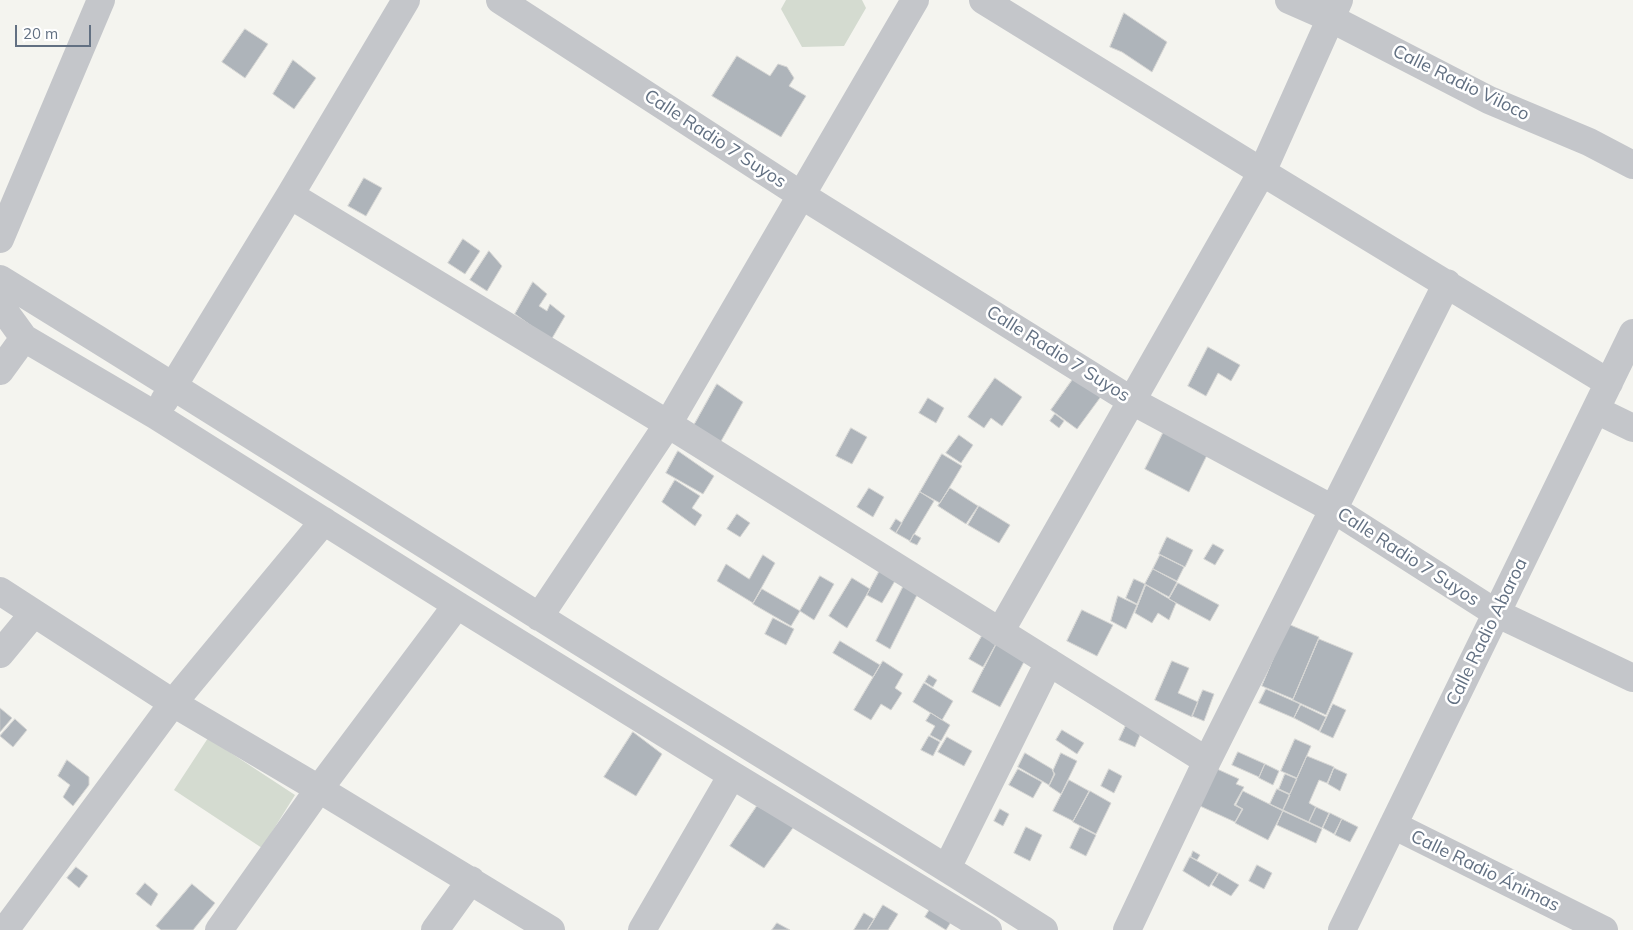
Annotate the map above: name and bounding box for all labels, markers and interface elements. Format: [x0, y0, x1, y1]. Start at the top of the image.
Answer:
scale bar [18, 15, 94, 47]
text: 20 m [23, 24, 58, 43]
street label: Calle Radio Viloco [1389, 41, 1533, 125]
street label: Calle Radio 7 Suyos [640, 85, 790, 193]
street label: Calle Radio 7 Suyos [982, 301, 1134, 407]
street label: Calle Radio 7 Suyos [1333, 503, 1483, 611]
street label: Calle Radio Abaroa [1442, 555, 1532, 709]
street label: Calle Radio Ánimas [1407, 826, 1563, 916]

